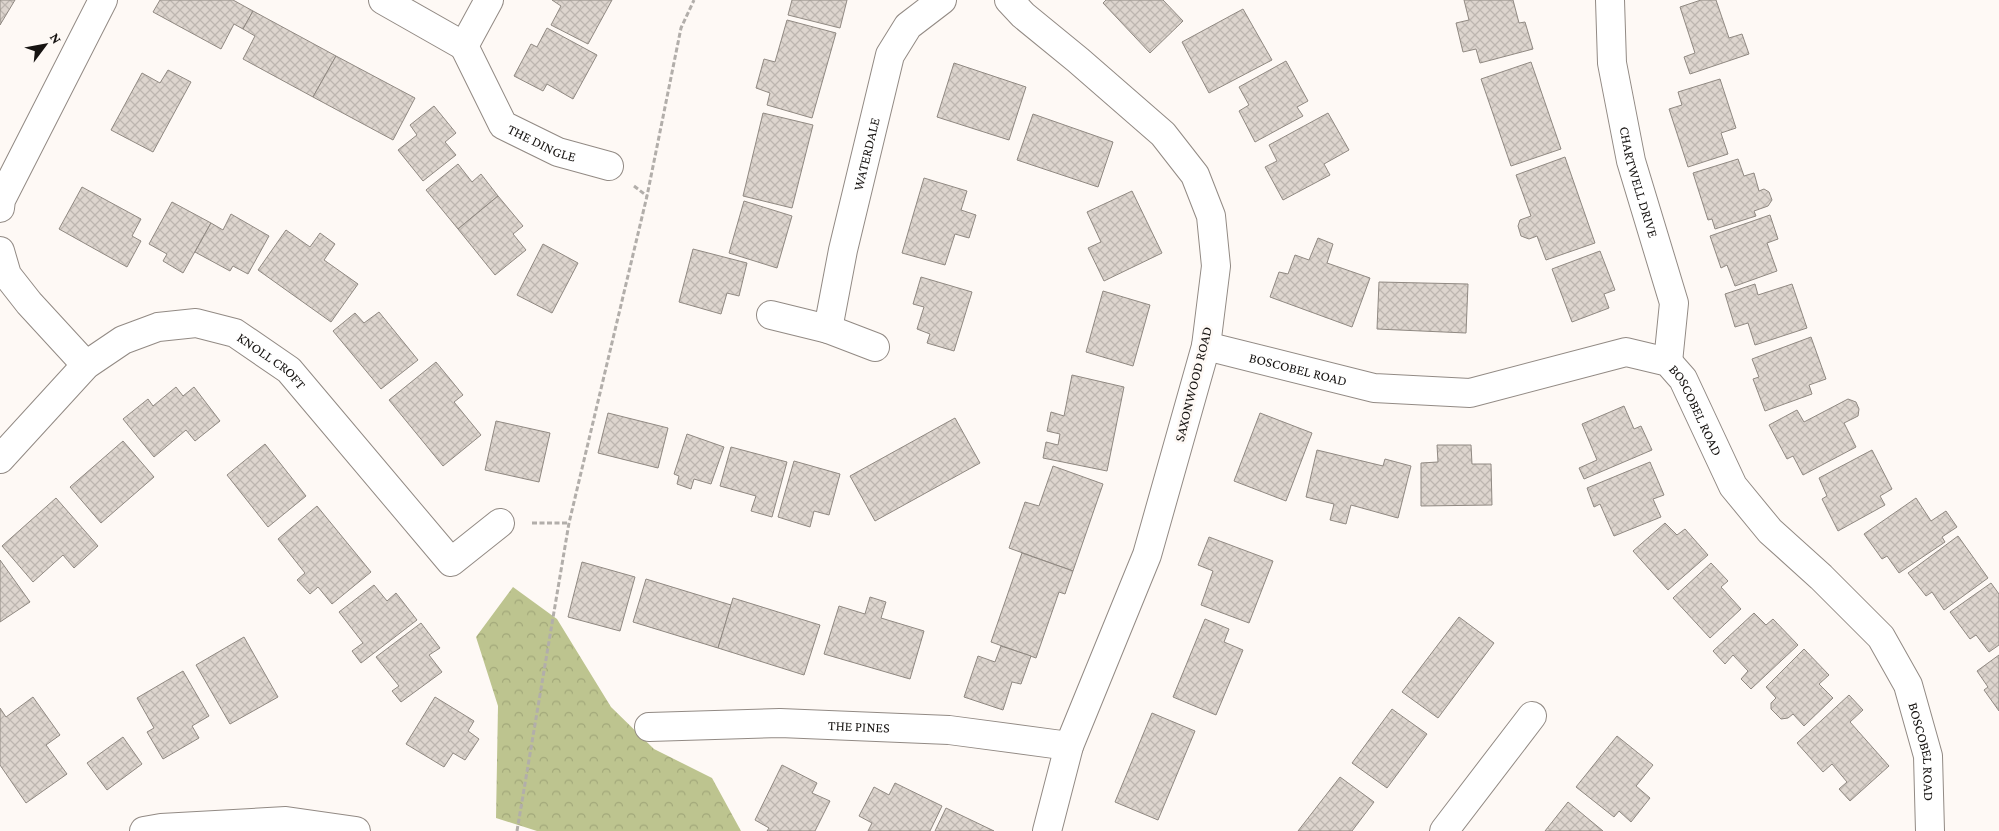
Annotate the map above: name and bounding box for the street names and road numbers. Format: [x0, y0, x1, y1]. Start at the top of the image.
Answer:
street label: WATERDALE [850, 116, 883, 192]
street label: THE DINGLE [505, 121, 578, 165]
street label: CHARTWELL DRIVE [1616, 125, 1662, 240]
street label: SAXONWOOD ROAD [1171, 325, 1215, 443]
street label: KNOLL CROFT [234, 329, 310, 392]
street label: BOSCOBEL ROAD [1248, 349, 1349, 389]
street label: BOSCOBEL ROAD [1666, 361, 1726, 458]
street label: BOSCOBEL ROAD [1905, 701, 1937, 801]
street label: THE PINES [828, 717, 890, 736]

